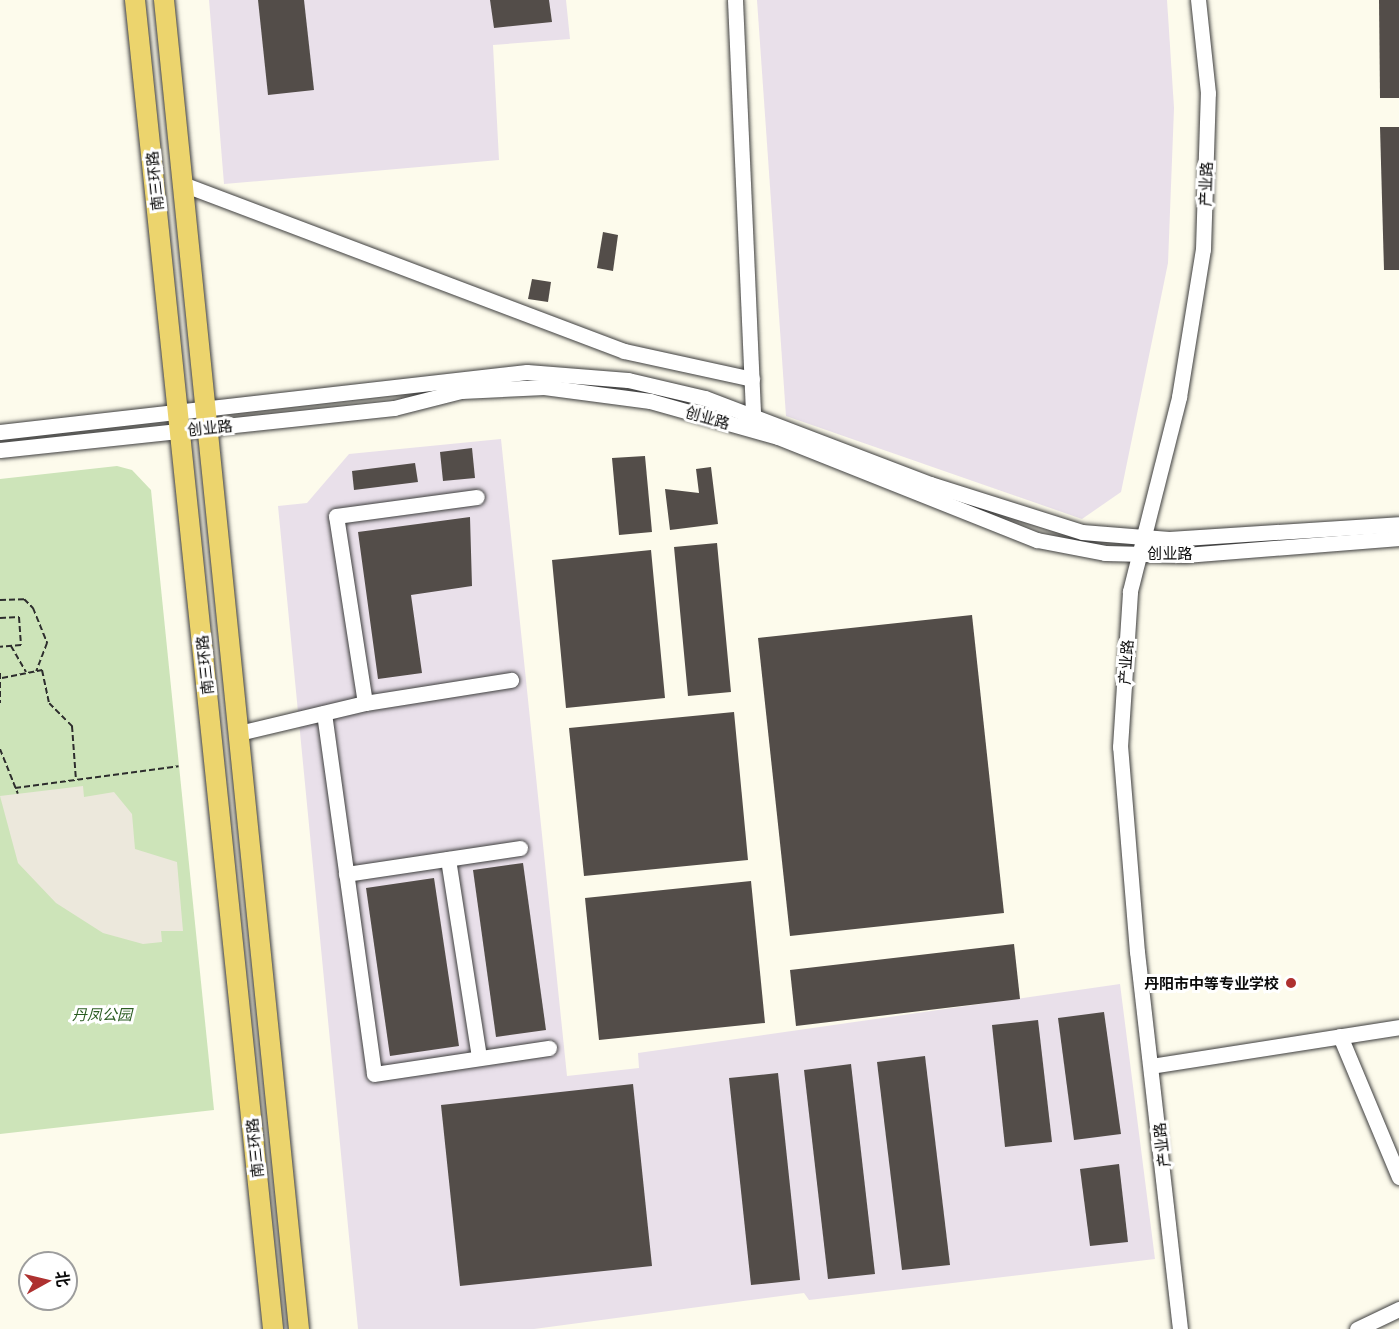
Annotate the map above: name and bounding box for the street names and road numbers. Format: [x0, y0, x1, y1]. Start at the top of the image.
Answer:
street label: 南三环路 [142, 150, 166, 212]
street label: 产业路 [1195, 161, 1215, 207]
street label: 创业路 [684, 402, 732, 432]
street label: 创业路 [187, 416, 233, 438]
street label: 创业路 [1148, 544, 1192, 562]
street label: 南三环路 [192, 634, 216, 696]
street label: 产业路 [1114, 639, 1136, 685]
street label: 南三环路 [242, 1117, 266, 1179]
street label: 产业路 [1149, 1122, 1173, 1168]

